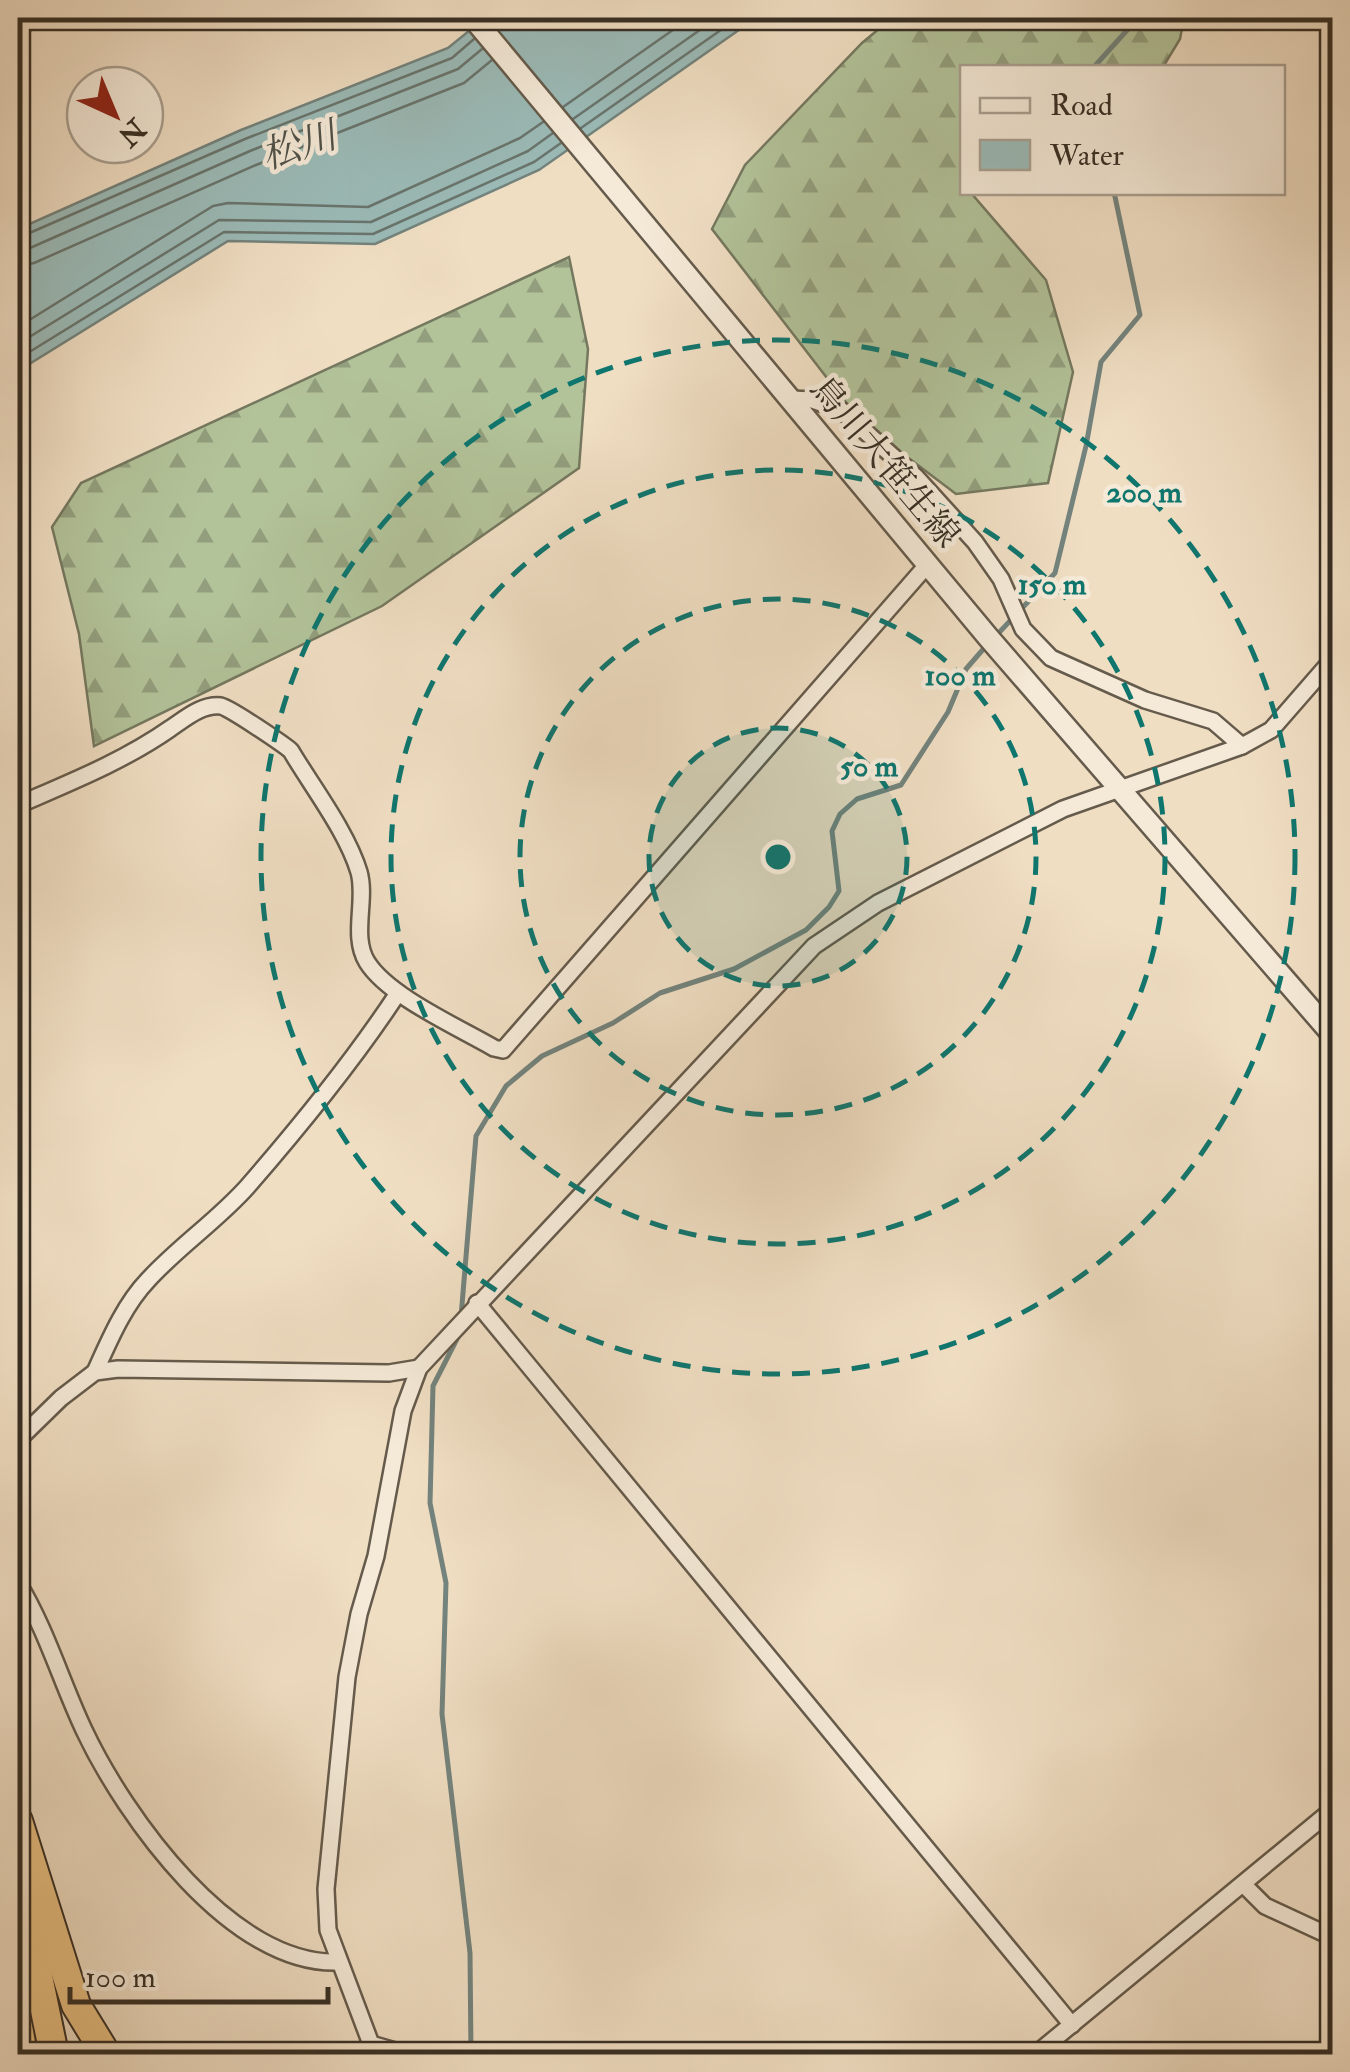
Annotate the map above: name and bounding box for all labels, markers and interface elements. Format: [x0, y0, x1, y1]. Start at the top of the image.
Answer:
north arrow [65, 65, 165, 165]
legend [960, 65, 1285, 195]
text: Road [1050, 87, 1113, 124]
text: N [109, 110, 153, 154]
water label: 松川 [255, 110, 346, 181]
text: Water [1049, 137, 1124, 174]
street label: 鳥川大笹生線 [801, 367, 969, 557]
text: 200 m [1106, 474, 1182, 511]
text: 150 m [1018, 566, 1087, 603]
text: 100 m [925, 657, 996, 694]
text: 50 m [840, 748, 899, 785]
centre of rings [760, 839, 796, 875]
scale bar [70, 1942, 328, 2004]
text: 100 m [85, 1959, 156, 1996]

